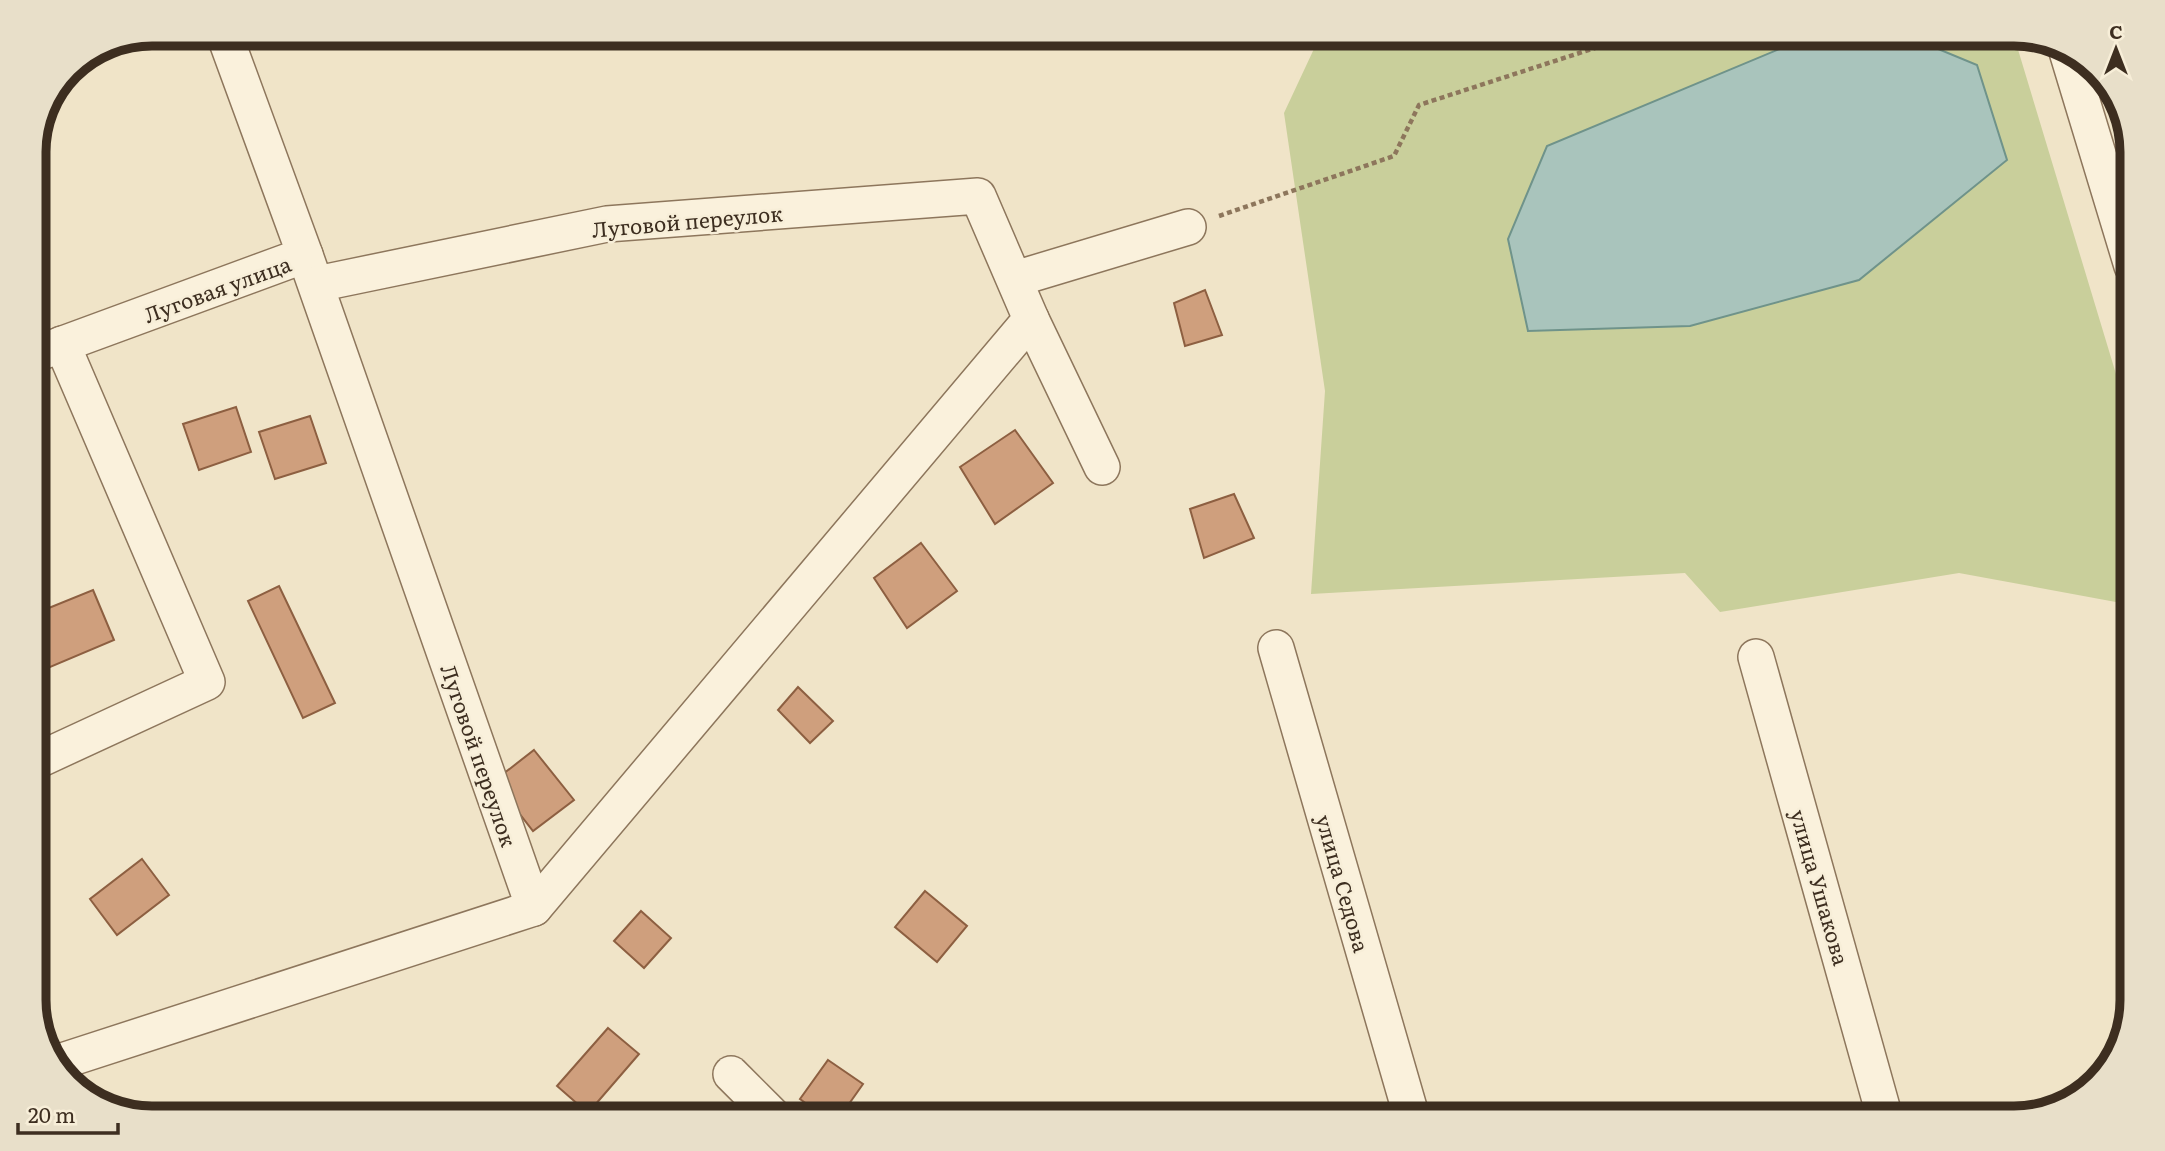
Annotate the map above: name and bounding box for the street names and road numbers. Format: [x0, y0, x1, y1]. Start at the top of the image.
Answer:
street label: Луговой переулок [590, 196, 784, 244]
street label: Луговая улица [139, 247, 296, 329]
street label: Луговой переулок [434, 660, 526, 851]
street label: улица Ушакова [1784, 805, 1858, 969]
street label: улица Седова [1310, 811, 1379, 956]

